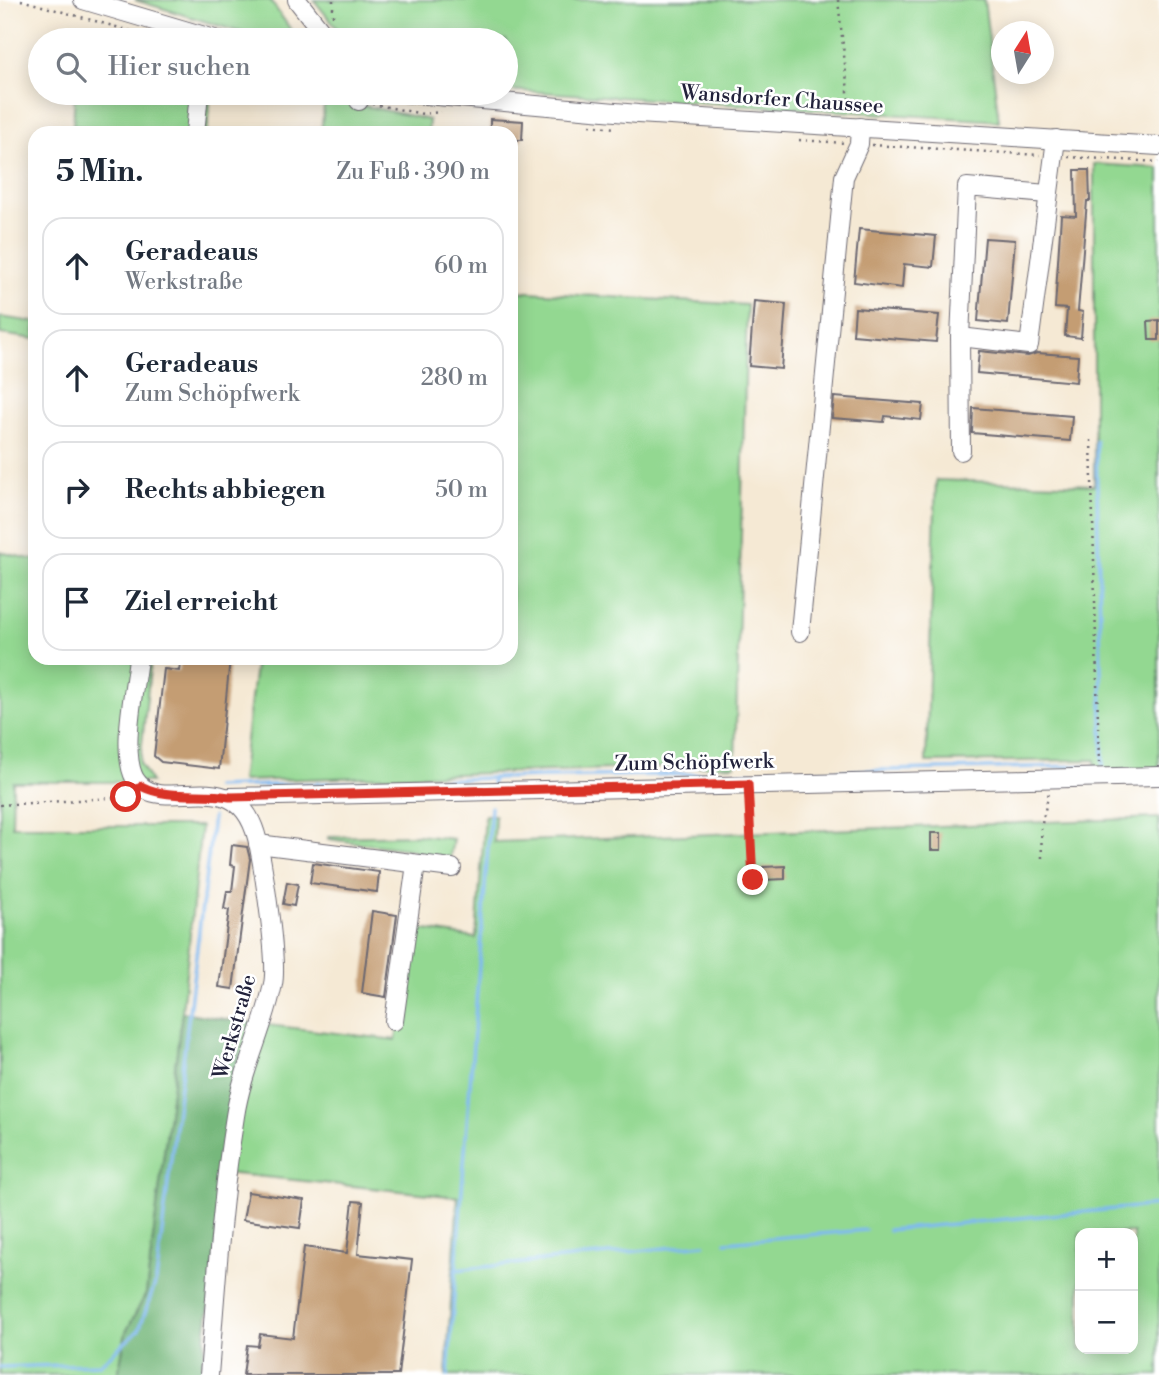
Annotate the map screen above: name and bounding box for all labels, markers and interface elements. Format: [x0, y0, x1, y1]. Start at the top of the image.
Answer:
north arrow [991, 21, 1054, 84]
search box [28, 28, 518, 105]
icon: search [52, 48, 90, 86]
text: Hier suchen [108, 51, 250, 83]
street label: Wansdorfer Chaussee [678, 80, 885, 120]
text: 5 Min. [56, 153, 143, 191]
text: Zu Fuß · 390 m [336, 158, 490, 186]
text: Geradeaus [125, 236, 258, 268]
icon: ahead [58, 247, 96, 285]
text: 60 m [434, 252, 488, 280]
text: Werkstraße [125, 268, 243, 296]
text: Geradeaus [125, 348, 258, 380]
icon: ahead [58, 359, 96, 397]
text: 280 m [421, 364, 488, 392]
text: Zum Schöpfwerk [125, 380, 300, 408]
icon: right [58, 471, 96, 509]
text: Rechts abbiegen [125, 474, 325, 506]
text: 50 m [435, 476, 488, 504]
icon: arrive [58, 583, 96, 621]
text: Ziel erreicht [125, 586, 277, 618]
street label: Zum Schöpfwerk [614, 749, 775, 777]
route start [110, 781, 141, 812]
route end [737, 864, 768, 895]
street label: Werkstraße [207, 972, 262, 1083]
map controls [1075, 1228, 1138, 1354]
button: + [1075, 1228, 1138, 1291]
button: − [1075, 1291, 1138, 1354]

